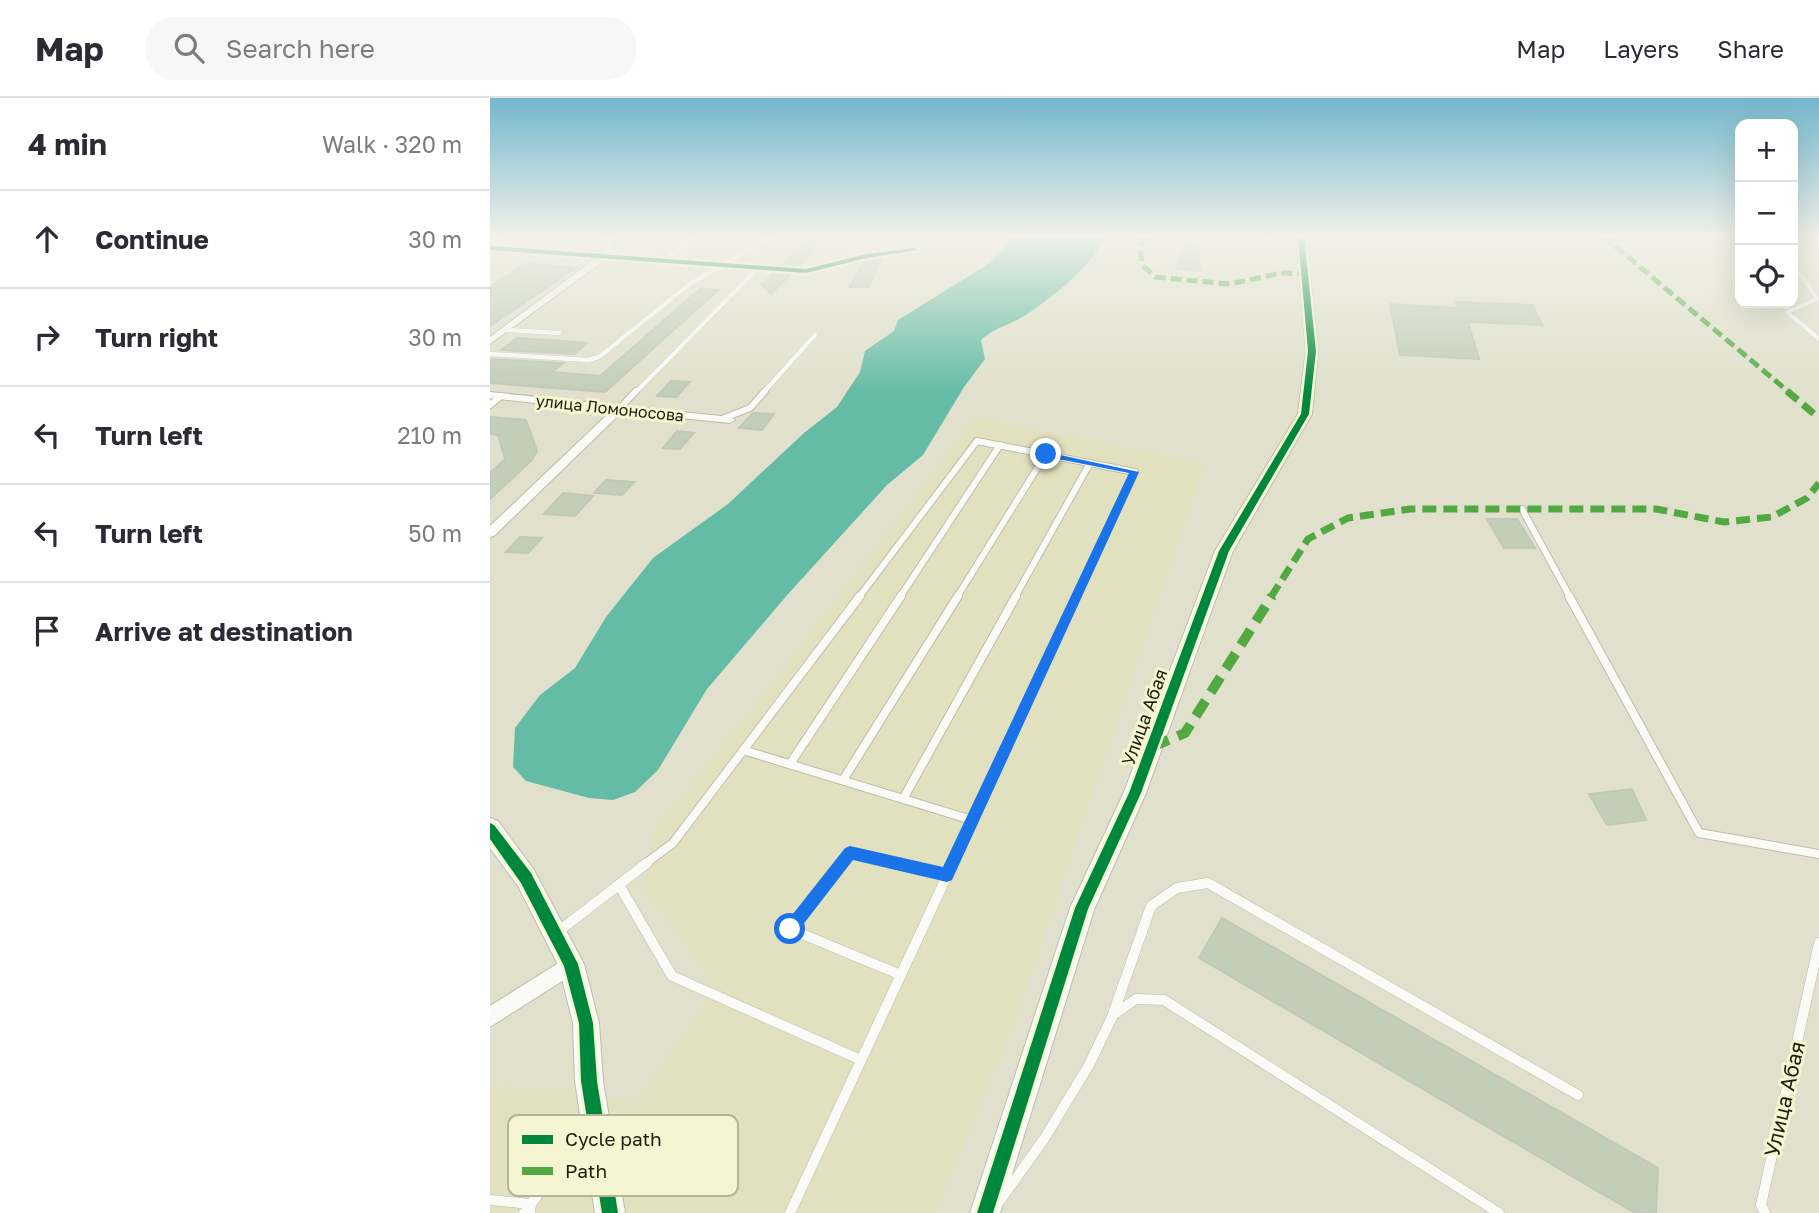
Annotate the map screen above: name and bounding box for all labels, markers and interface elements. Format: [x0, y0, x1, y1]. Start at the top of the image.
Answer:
search box [146, 17, 636, 80]
text: Map [35, 29, 104, 68]
icon: search [170, 29, 208, 67]
text: Search here [226, 33, 375, 64]
text: Map [1516, 34, 1565, 63]
text: Layers [1603, 34, 1679, 63]
text: Share [1717, 34, 1784, 63]
map controls [1735, 119, 1798, 308]
button: + [1735, 119, 1798, 182]
text: 4 min [28, 126, 107, 162]
text: Walk · 320 m [322, 130, 462, 158]
button: − [1735, 182, 1798, 245]
icon: ahead [28, 220, 66, 258]
text: Continue [95, 224, 209, 255]
text: 30 m [408, 225, 462, 253]
button: locate [1735, 245, 1798, 308]
icon: right [28, 318, 66, 356]
text: Turn right [95, 322, 218, 353]
text: 30 m [408, 323, 462, 351]
street label: улица Ломоносова [535, 390, 685, 426]
icon: left [28, 416, 66, 454]
text: Turn left [95, 420, 203, 451]
text: 210 m [397, 421, 462, 449]
route end [1030, 438, 1061, 469]
icon: left [28, 514, 66, 552]
text: Turn left [95, 518, 203, 549]
text: 50 m [408, 519, 462, 547]
icon: arrive [28, 612, 66, 650]
text: Arrive at destination [95, 616, 353, 647]
street label: Улица Абая [1116, 666, 1172, 768]
route start [774, 913, 805, 944]
street label: Улица Абая [1758, 1039, 1810, 1159]
legend [508, 1115, 738, 1196]
text: Cycle path [565, 1127, 662, 1150]
text: Path [565, 1159, 607, 1182]

